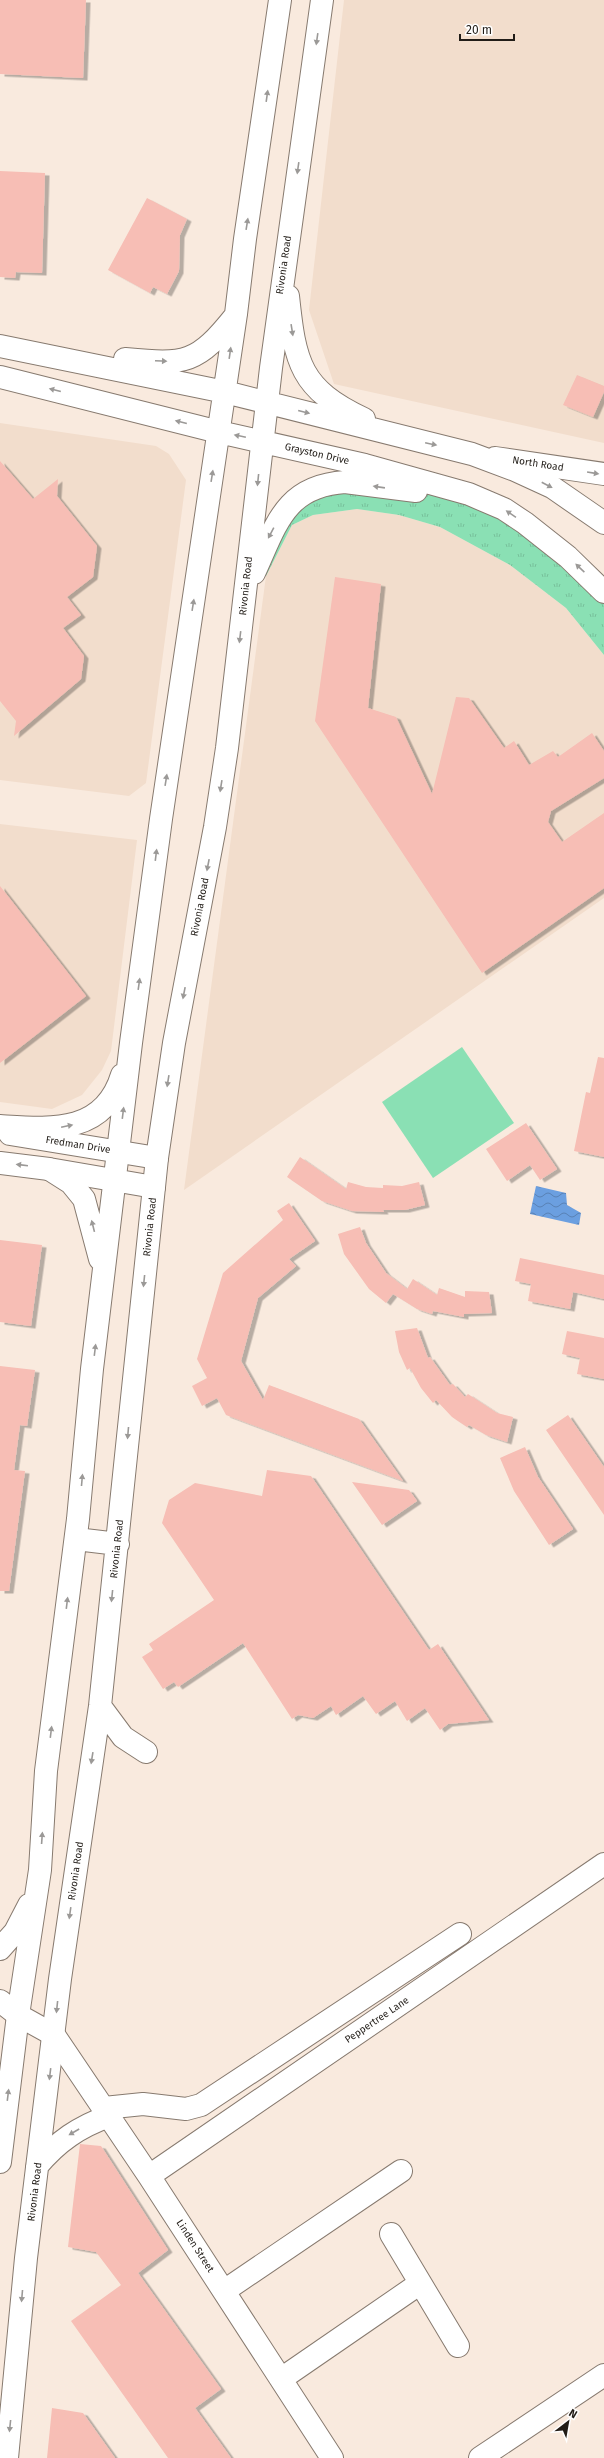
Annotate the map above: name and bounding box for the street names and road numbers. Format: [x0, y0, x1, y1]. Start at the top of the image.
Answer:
street label: Rivonia Road [274, 235, 294, 295]
street label: Grayston Drive [284, 441, 350, 467]
street label: North Road [512, 454, 564, 474]
street label: Rivonia Road [237, 556, 255, 616]
street label: Rivonia Road [188, 877, 212, 937]
street label: Fredman Drive [45, 1134, 111, 1156]
street label: Rivonia Road [141, 1197, 159, 1257]
street label: Rivonia Road [108, 1519, 126, 1579]
street label: Rivonia Road [66, 1841, 86, 1901]
street label: Peppertree Lane [343, 1994, 411, 2046]
street label: Rivonia Road [25, 2162, 45, 2222]
street label: Linden Street [173, 2217, 217, 2275]

